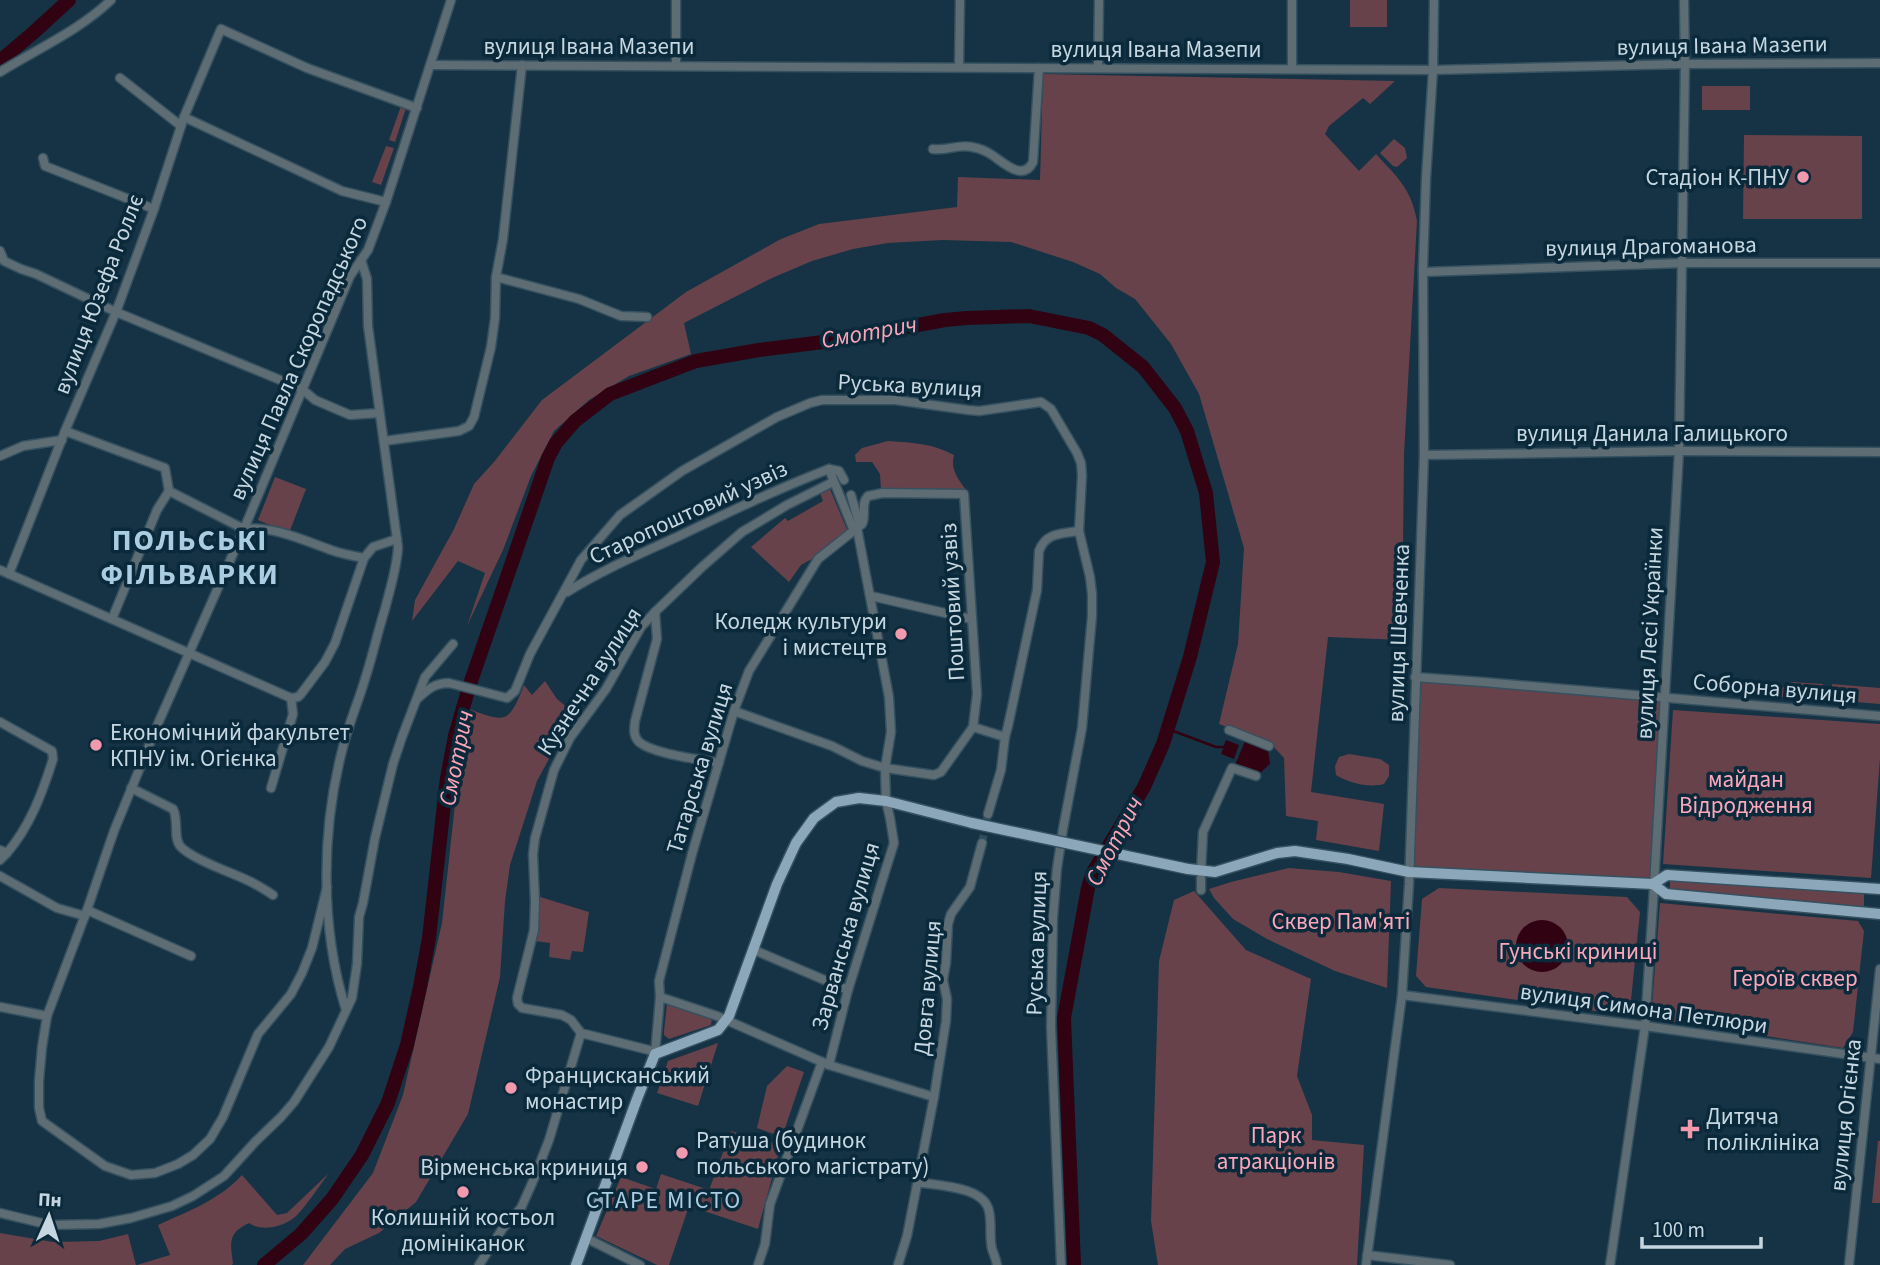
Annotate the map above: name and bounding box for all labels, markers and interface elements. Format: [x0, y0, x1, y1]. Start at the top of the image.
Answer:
street label: вулиця Івана Мазепи [1616, 27, 1828, 64]
street label: вулиця Івана Мазепи [483, 30, 695, 63]
street label: вулиця Івана Мазепи [1050, 33, 1262, 66]
place label: Стадіон К-ПНУ [1645, 161, 1789, 194]
marker: Стадіон К-ПНУ [1795, 169, 1811, 185]
street label: вулиця Юзефа Роллє [45, 189, 152, 399]
street label: вулиця Павла Скоропадського [221, 211, 376, 505]
street label: вулиця Драгоманова [1545, 228, 1757, 265]
water label: Смотрич [818, 307, 920, 358]
street label: Руська вулиця [837, 365, 983, 406]
street label: вулиця Данила Галицького [1516, 417, 1788, 450]
street label: Старопоштовий узвіз [584, 452, 793, 573]
district label: ПОЛЬСЬКІ ФІЛЬВАРКИ [100, 519, 280, 596]
street label: Поштовий узвіз [932, 522, 973, 682]
street label: вулиця Лесі Українки [1627, 526, 1672, 740]
street label: вулиця Шевченка [1379, 543, 1418, 723]
street label: Кузнечна вулиця [529, 601, 650, 762]
place label: Коледж культури і мистецтв [714, 605, 887, 664]
marker: Коледж культури і мистецтв [893, 626, 909, 642]
street label: Соборна вулиця [1692, 665, 1858, 712]
street label: Татарська вулиця [658, 678, 741, 858]
water label: Смотрич [430, 707, 483, 809]
place label: Економічний факультет КПНУ ім. Огієнка [110, 716, 350, 775]
marker: Економічний факультет КПНУ ім. Огієнка [88, 737, 104, 753]
park label: майдан Відродження [1679, 763, 1813, 822]
water label: Смотрич [1077, 790, 1152, 892]
street label: Зарванська вулиця [803, 838, 888, 1034]
street label: Руська вулиця [1017, 870, 1056, 1016]
park label: Сквер Пам'яті [1271, 905, 1411, 938]
street label: Довга вулиця [905, 919, 950, 1057]
park label: Гунські криниці [1498, 935, 1658, 968]
park label: Героїв сквер [1732, 962, 1858, 995]
street label: вулиця Симона Петлюри [1518, 975, 1770, 1042]
street label: вулиця Огієнка [1821, 1037, 1870, 1193]
place label: Францисканський монастир [525, 1059, 710, 1118]
marker: Францисканський монастир [503, 1080, 519, 1096]
place label: Дитяча поліклініка [1706, 1100, 1820, 1159]
park label: Парк атракціонів [1217, 1119, 1335, 1178]
marker: Дитяча поліклініка [1680, 1119, 1700, 1139]
place label: Ратуша (будинок польського магістрату) [696, 1124, 930, 1183]
marker: Ратуша (будинок польського магістрату) [674, 1145, 690, 1161]
place label: Вірменська криниця [420, 1151, 628, 1184]
marker: Вірменська криниця [634, 1159, 650, 1175]
north arrow [14, 1181, 84, 1251]
district label: СТАРЕ МІСТО [586, 1183, 742, 1218]
marker: Колишній костьол домініканок [455, 1184, 471, 1200]
text: Пн [37, 1186, 62, 1215]
place label: Колишній костьол домініканок [371, 1201, 555, 1260]
scale bar [1642, 1206, 1761, 1250]
text: 100 m [1652, 1215, 1705, 1245]

